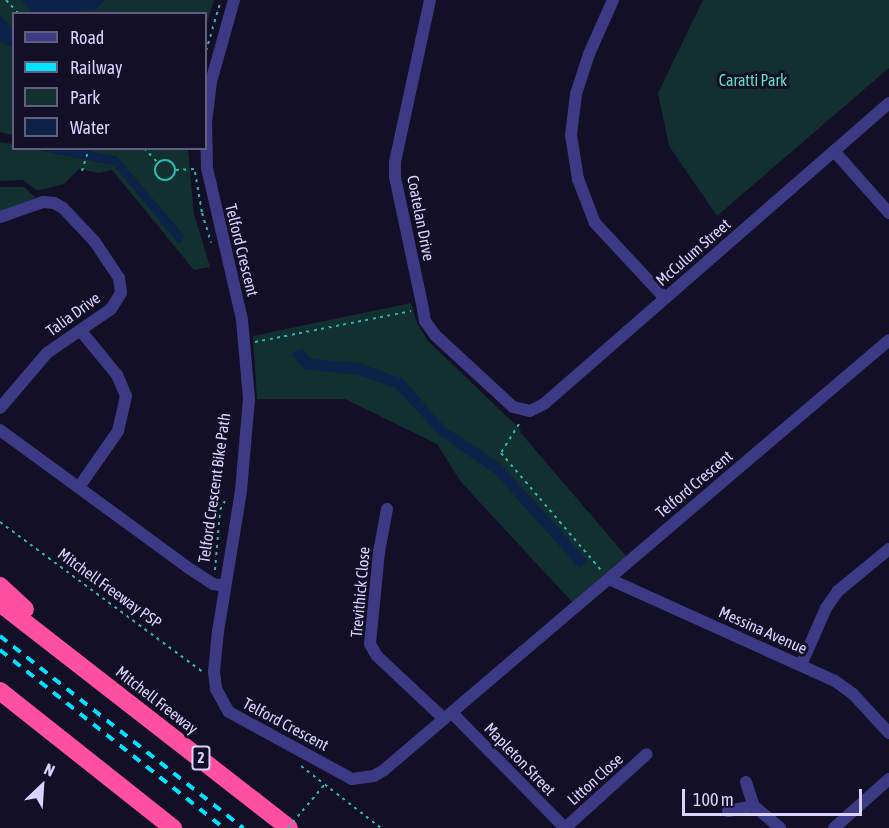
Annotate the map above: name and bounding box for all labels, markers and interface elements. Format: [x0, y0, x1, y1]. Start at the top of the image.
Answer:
legend [12, 12, 207, 150]
text: Road [70, 27, 104, 48]
text: Railway [70, 57, 122, 78]
park label: Caratti Park [719, 70, 787, 90]
text: Park [70, 87, 100, 108]
text: Water [70, 117, 109, 138]
street label: Coatelan Drive [403, 174, 439, 262]
street label: Telford Crescent [221, 202, 263, 298]
street label: McCulum Street [652, 214, 734, 290]
street label: Talia Drive [42, 288, 104, 340]
street label: Telford Crescent Bike Path [194, 412, 234, 564]
street label: Telford Crescent [652, 446, 736, 522]
street label: Mitchell Freeway PSP [54, 544, 166, 632]
street label: Trevithick Close [346, 546, 374, 638]
street label: Messina Avenue [716, 602, 810, 658]
street label: Mitchell Freeway [112, 662, 202, 738]
street label: Telford Crescent [240, 693, 332, 755]
street label: Mapleton Street [480, 718, 560, 800]
road number: 2 [190, 746, 212, 770]
street label: Litton Close [563, 749, 627, 809]
north arrow [12, 756, 72, 816]
text: N [42, 760, 58, 780]
scale bar [685, 777, 865, 815]
text: 100 m [693, 789, 734, 810]

